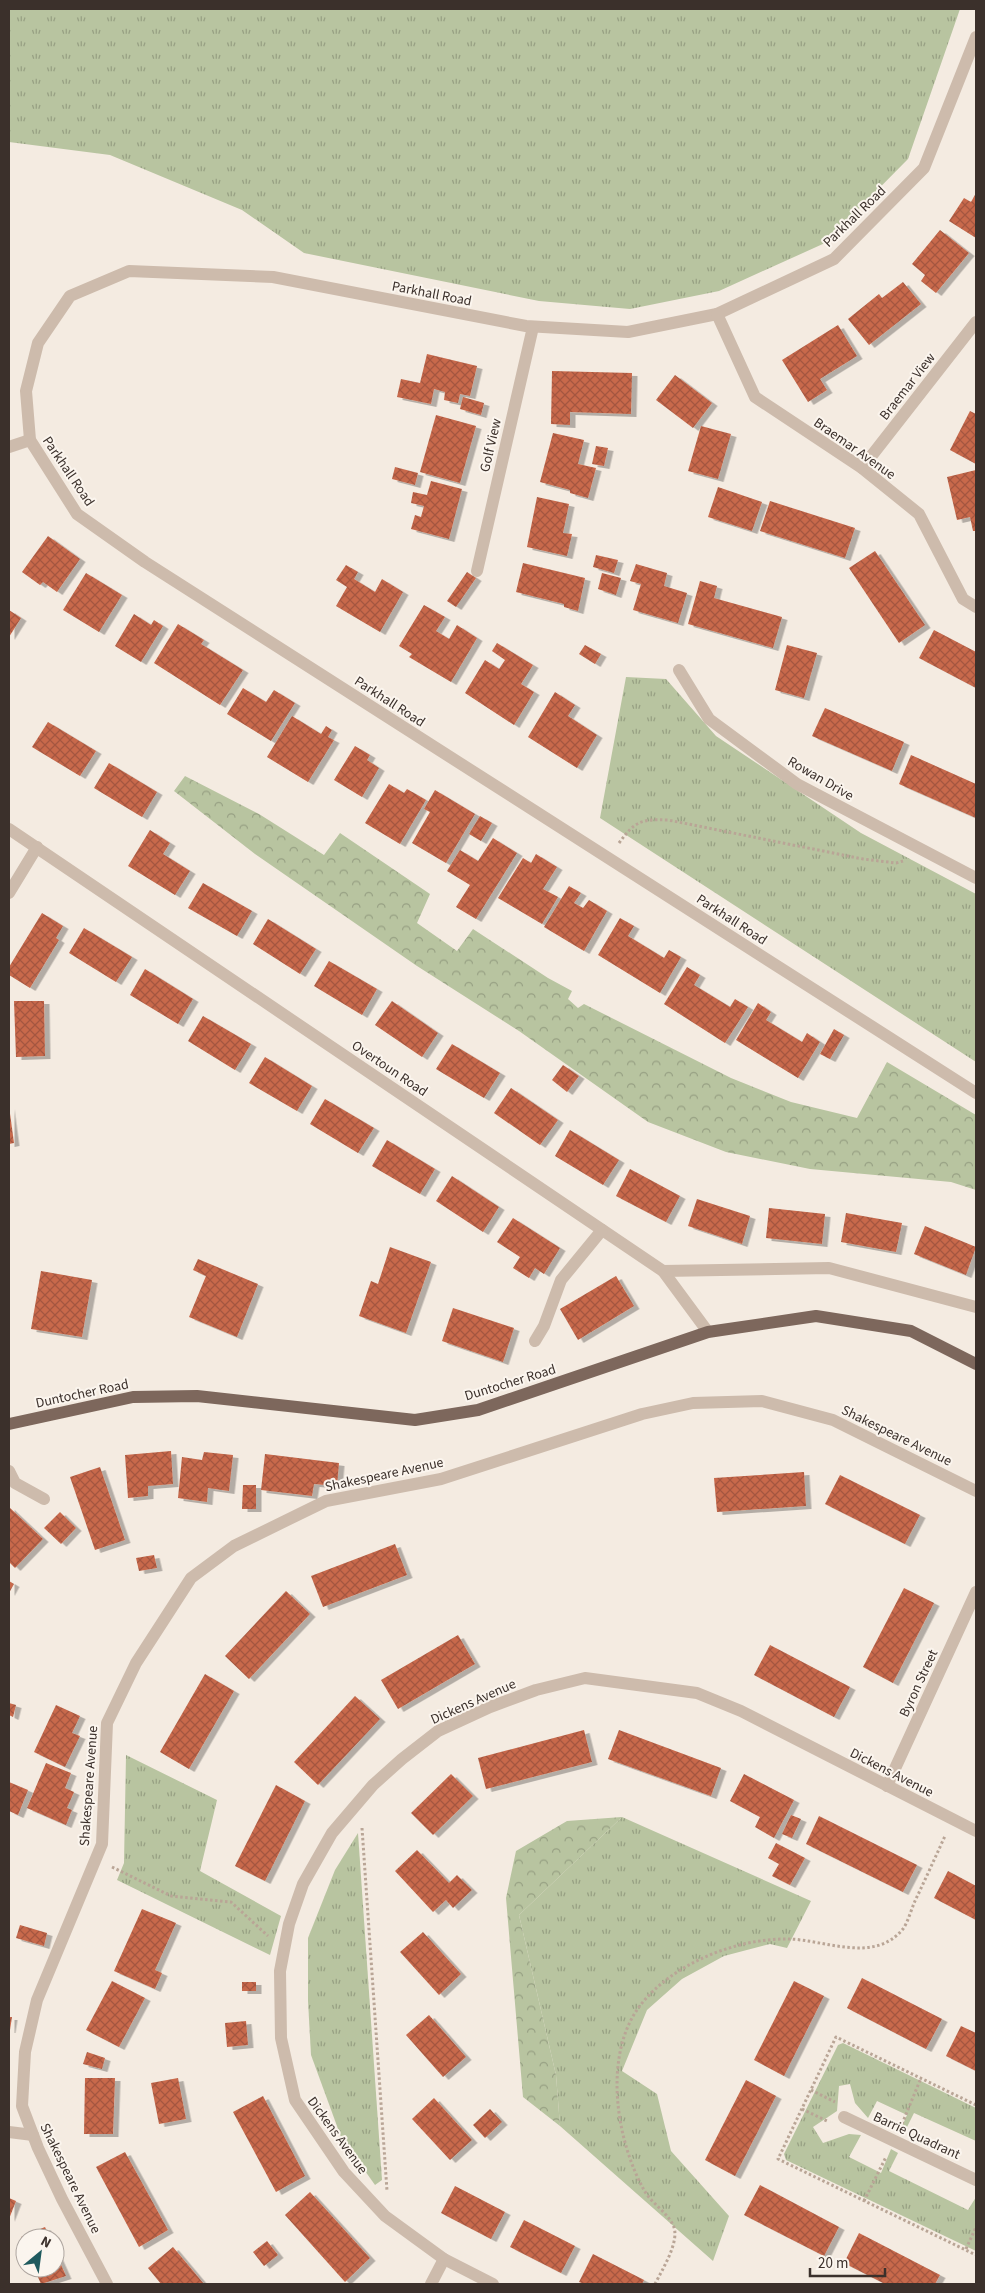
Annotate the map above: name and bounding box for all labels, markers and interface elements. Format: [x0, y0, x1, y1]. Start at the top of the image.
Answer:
street label: Parkhall Road [819, 181, 891, 252]
street label: Parkhall Road [390, 276, 473, 312]
street label: Braemar View [875, 349, 941, 425]
street label: Braemar Avenue [809, 413, 900, 485]
street label: Golf View [475, 416, 507, 474]
street label: Parkhall Road [37, 432, 99, 511]
street label: Parkhall Road [350, 671, 429, 732]
street label: Rowan Drive [784, 752, 857, 806]
street label: Parkhall Road [692, 889, 771, 950]
street label: Overtoun Road [347, 1036, 431, 1102]
street label: Duntocher Road [462, 1360, 558, 1406]
street label: Duntocher Road [34, 1374, 131, 1414]
street label: Shakespeare Avenue [838, 1400, 955, 1471]
street label: Shakespeare Avenue [323, 1453, 445, 1497]
street label: Byron Street [895, 1646, 943, 1720]
street label: Dickens Avenue [428, 1674, 519, 1730]
street label: Shakespeare Avenue [75, 1725, 103, 1847]
street label: Dickens Avenue [846, 1743, 937, 1803]
street label: Dickens Avenue [302, 2093, 372, 2179]
street label: Barrie Quadrant [870, 2107, 964, 2165]
street label: Shakespeare Avenue [35, 2120, 106, 2237]
north arrow [15, 2228, 65, 2278]
text: N [37, 2232, 55, 2254]
scale bar [810, 2246, 885, 2278]
text: 20 m [818, 2253, 848, 2274]

